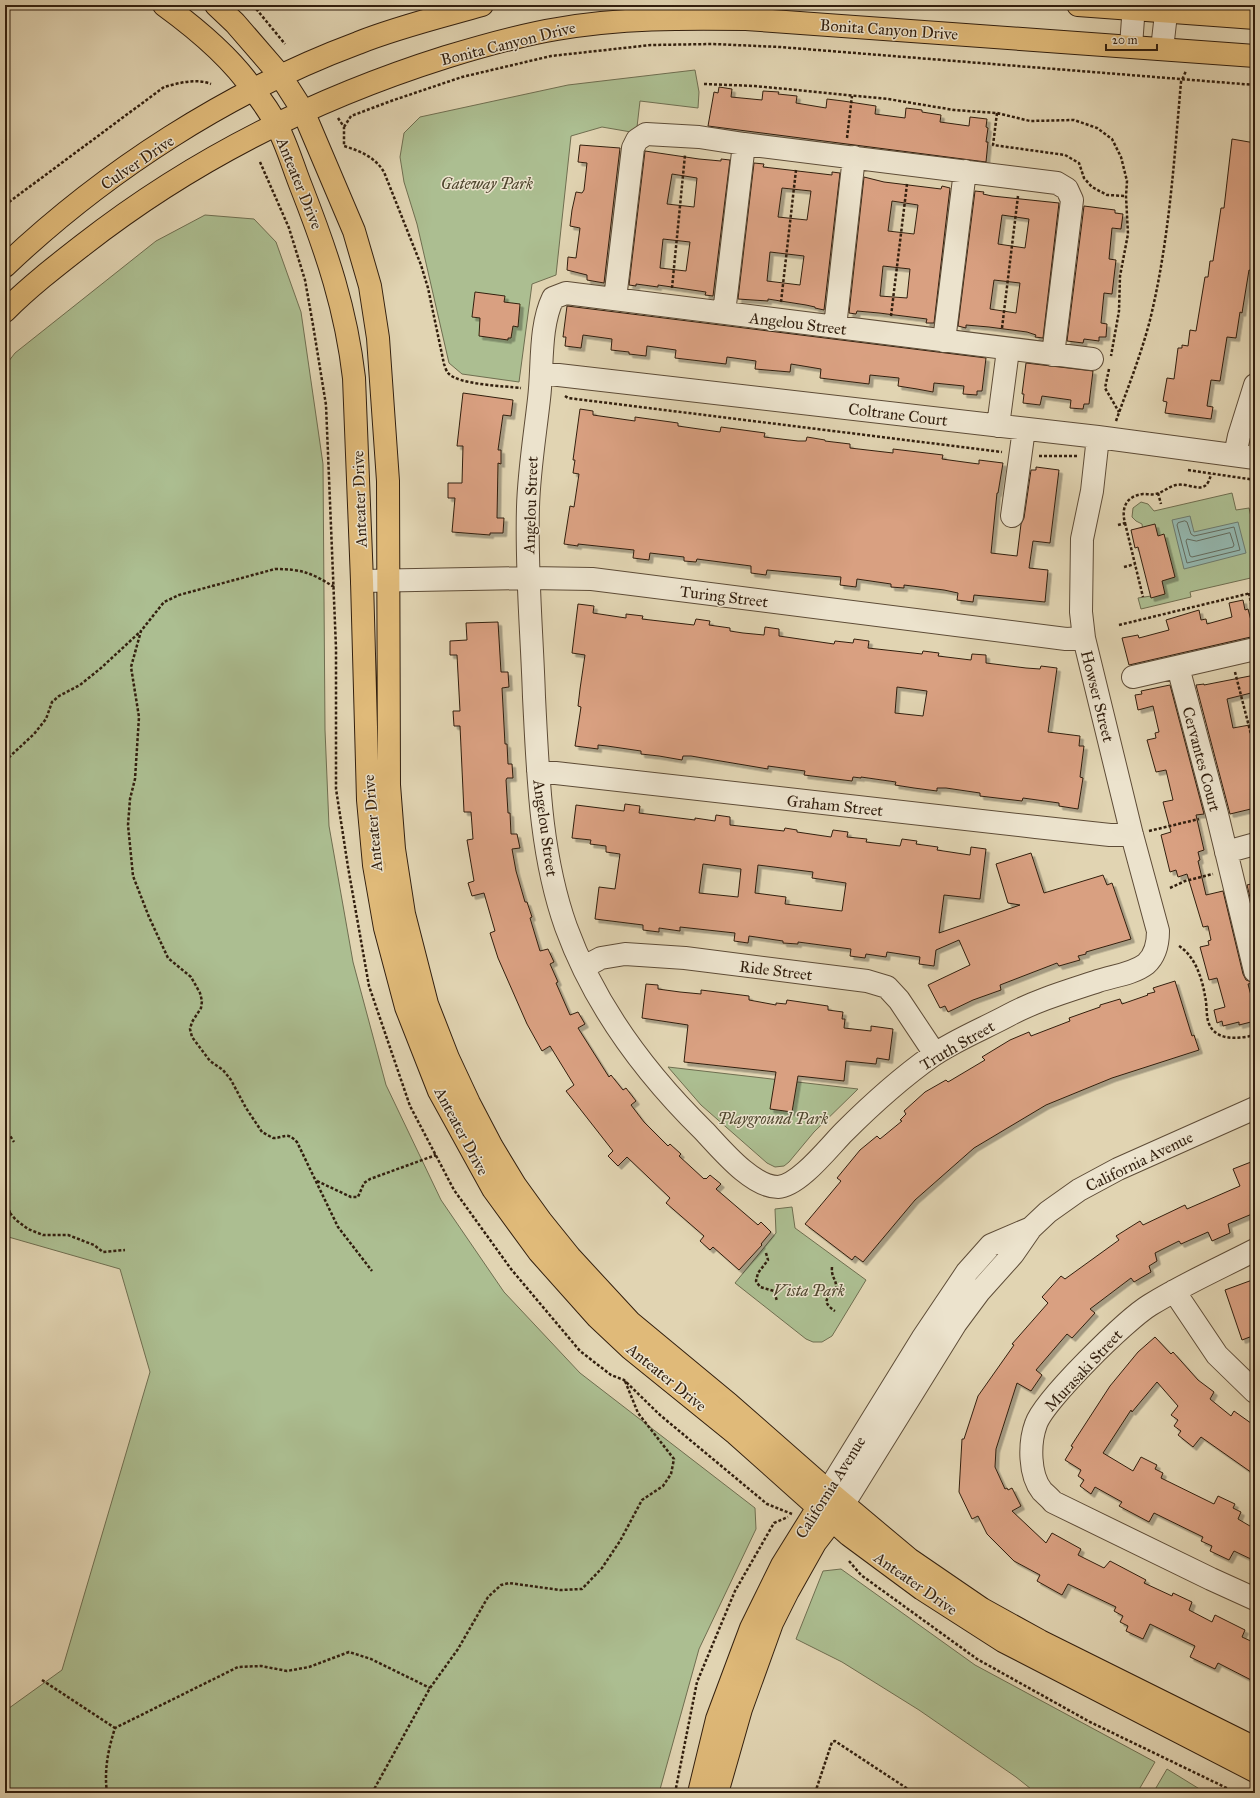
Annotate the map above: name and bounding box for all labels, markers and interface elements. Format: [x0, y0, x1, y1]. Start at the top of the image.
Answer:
street label: Bonita Canyon Drive [819, 15, 959, 44]
street label: Bonita Canyon Drive [439, 17, 578, 69]
scale bar [1106, 26, 1157, 52]
text: 20 m [1112, 33, 1138, 47]
street label: Culver Drive [97, 131, 178, 194]
street label: Anteater Drive [272, 134, 327, 232]
park label: Gateway Park [441, 174, 533, 193]
street label: Angelou Street [747, 308, 848, 340]
street label: Coltrane Court [847, 399, 949, 430]
street label: Anteater Drive [348, 450, 371, 549]
street label: Angelou Street [519, 456, 543, 555]
street label: Turing Street [679, 582, 770, 612]
street label: Howser Street [1077, 648, 1118, 744]
street label: Cervantes Court [1178, 705, 1225, 814]
street label: Anteater Drive [359, 773, 386, 873]
street label: Angelou Street [528, 777, 562, 878]
street label: Graham Street [786, 791, 884, 820]
street label: Ride Street [738, 957, 814, 984]
street label: Truth Street [917, 1016, 998, 1074]
street label: Anteater Drive [430, 1083, 493, 1179]
park label: Playground Park [718, 1109, 828, 1128]
street label: California Avenue [1082, 1127, 1196, 1196]
park label: Vista Park [773, 1281, 845, 1300]
street label: Murasaki Street [1041, 1325, 1126, 1415]
street label: Anteater Drive [622, 1339, 711, 1416]
street label: California Avenue [791, 1432, 870, 1542]
street label: Anteater Drive [870, 1547, 961, 1619]

